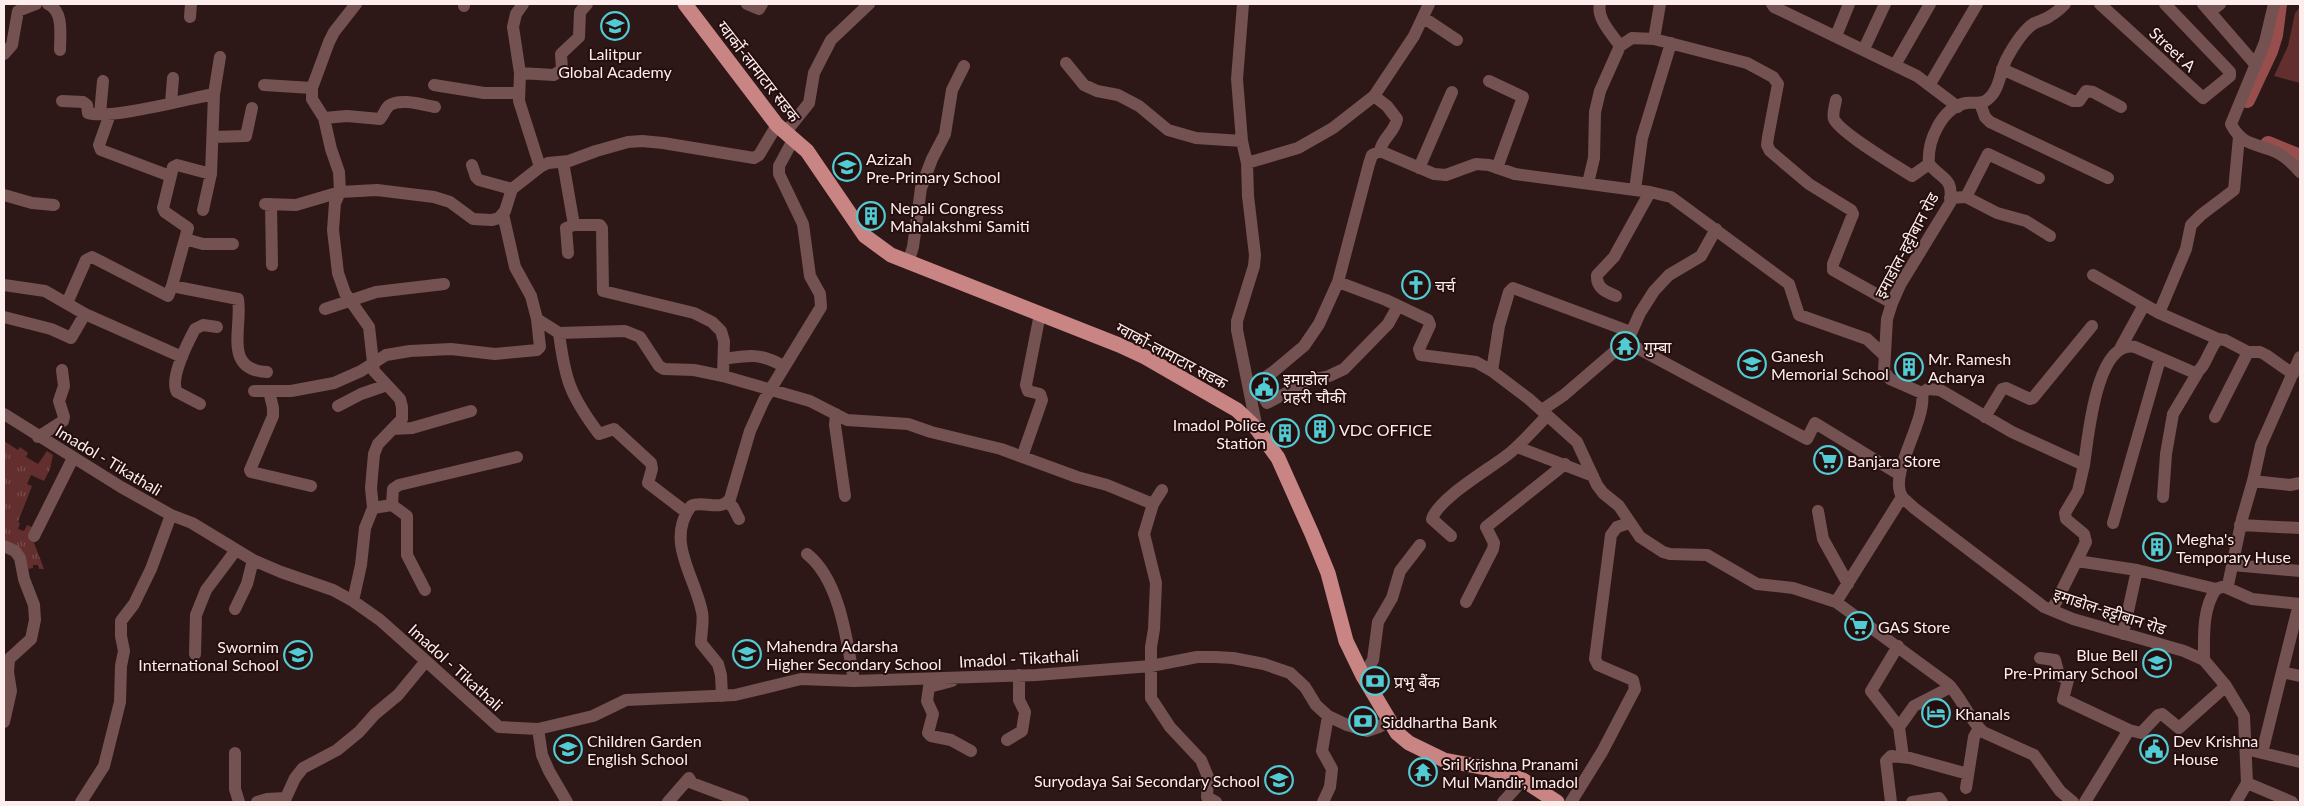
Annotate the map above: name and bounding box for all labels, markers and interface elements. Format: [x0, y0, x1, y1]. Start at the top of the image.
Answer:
school or university icon: Lalitpur Global Academy [600, 11, 630, 41]
street label: ग्वार्को-लामाटार सडक [714, 17, 805, 126]
street label: Street A [2146, 23, 2200, 75]
place label: Lalitpur Global Academy [558, 44, 673, 81]
place label: Azizah Pre-Primary School [866, 149, 1000, 186]
school or university icon: Azizah Pre-Primary School [832, 152, 862, 182]
street label: इमाडोल-हट्टीबान रोड [1870, 188, 1944, 302]
place label: Nepali Congress Mahalakshmi Samiti [890, 198, 1030, 235]
building icon: Nepali Congress Mahalakshmi Samiti [856, 201, 886, 231]
church icon: चर्च [1401, 270, 1431, 300]
place label: चर्च [1435, 276, 1456, 295]
street label: ग्वार्को-लामाटार सडक [1113, 318, 1231, 393]
temple icon: गुम्बा [1610, 331, 1640, 361]
place label: गुम्बा [1644, 337, 1672, 358]
place label: Ganesh Memorial School [1771, 346, 1889, 383]
school or university icon: Ganesh Memorial School [1737, 349, 1767, 379]
place label: Mr. Ramesh Acharya [1928, 349, 2011, 386]
building icon: Mr. Ramesh Acharya [1894, 352, 1924, 382]
place label: इमाडोल प्रहरी चौकी [1283, 369, 1347, 406]
public building icon: इमाडोल प्रहरी चौकी [1249, 372, 1279, 402]
building icon: VDC OFFICE [1305, 414, 1335, 444]
place label: Imadol Police Station [1173, 415, 1266, 452]
building icon: Imadol Police Station [1270, 418, 1300, 448]
place label: VDC OFFICE [1339, 420, 1432, 439]
street label: Imadol - Tikathali [53, 421, 165, 499]
supermarket icon: Banjara Store [1813, 445, 1843, 475]
place label: Banjara Store [1847, 451, 1941, 470]
place label: Megha's Temporary Huse [2176, 529, 2291, 566]
building icon: Megha's Temporary Huse [2142, 532, 2172, 562]
street label: इमाडोल-हट्टीबान रोड [2051, 584, 2169, 640]
supermarket icon: GAS Store [1844, 611, 1874, 641]
place label: GAS Store [1878, 617, 1950, 636]
street label: Imadol - Tikathali [405, 620, 507, 714]
place label: Mahendra Adarsha Higher Secondary School [766, 636, 942, 673]
place label: Swornim International School [138, 637, 279, 674]
school or university icon: Mahendra Adarsha Higher Secondary School [732, 639, 762, 669]
school or university icon: Swornim International School [283, 640, 313, 670]
street label: Imadol - Tikathali [958, 645, 1080, 671]
place label: Blue Bell Pre-Primary School [2004, 645, 2138, 682]
school or university icon: Blue Bell Pre-Primary School [2142, 648, 2172, 678]
bank icon: प्रभु बैंक [1360, 666, 1390, 696]
place label: प्रभु बैंक [1394, 672, 1441, 693]
hotel icon: Khanals [1921, 698, 1951, 728]
place label: Khanals [1955, 704, 2010, 723]
bank icon: Siddhartha Bank [1348, 706, 1378, 736]
place label: Siddhartha Bank [1382, 712, 1498, 731]
place label: Children Garden English School [587, 731, 702, 768]
place label: Dev Krishna House [2173, 731, 2258, 768]
school or university icon: Children Garden English School [553, 734, 583, 764]
public building icon: Dev Krishna House [2139, 734, 2169, 764]
place label: Sri Krishna Pranami Mul Mandir, Imadol [1442, 754, 1578, 791]
temple icon: Sri Krishna Pranami Mul Mandir, Imadol [1408, 757, 1438, 787]
school or university icon: Suryodaya Sai Secondary School [1264, 765, 1294, 795]
place label: Suryodaya Sai Secondary School [1034, 771, 1260, 790]

